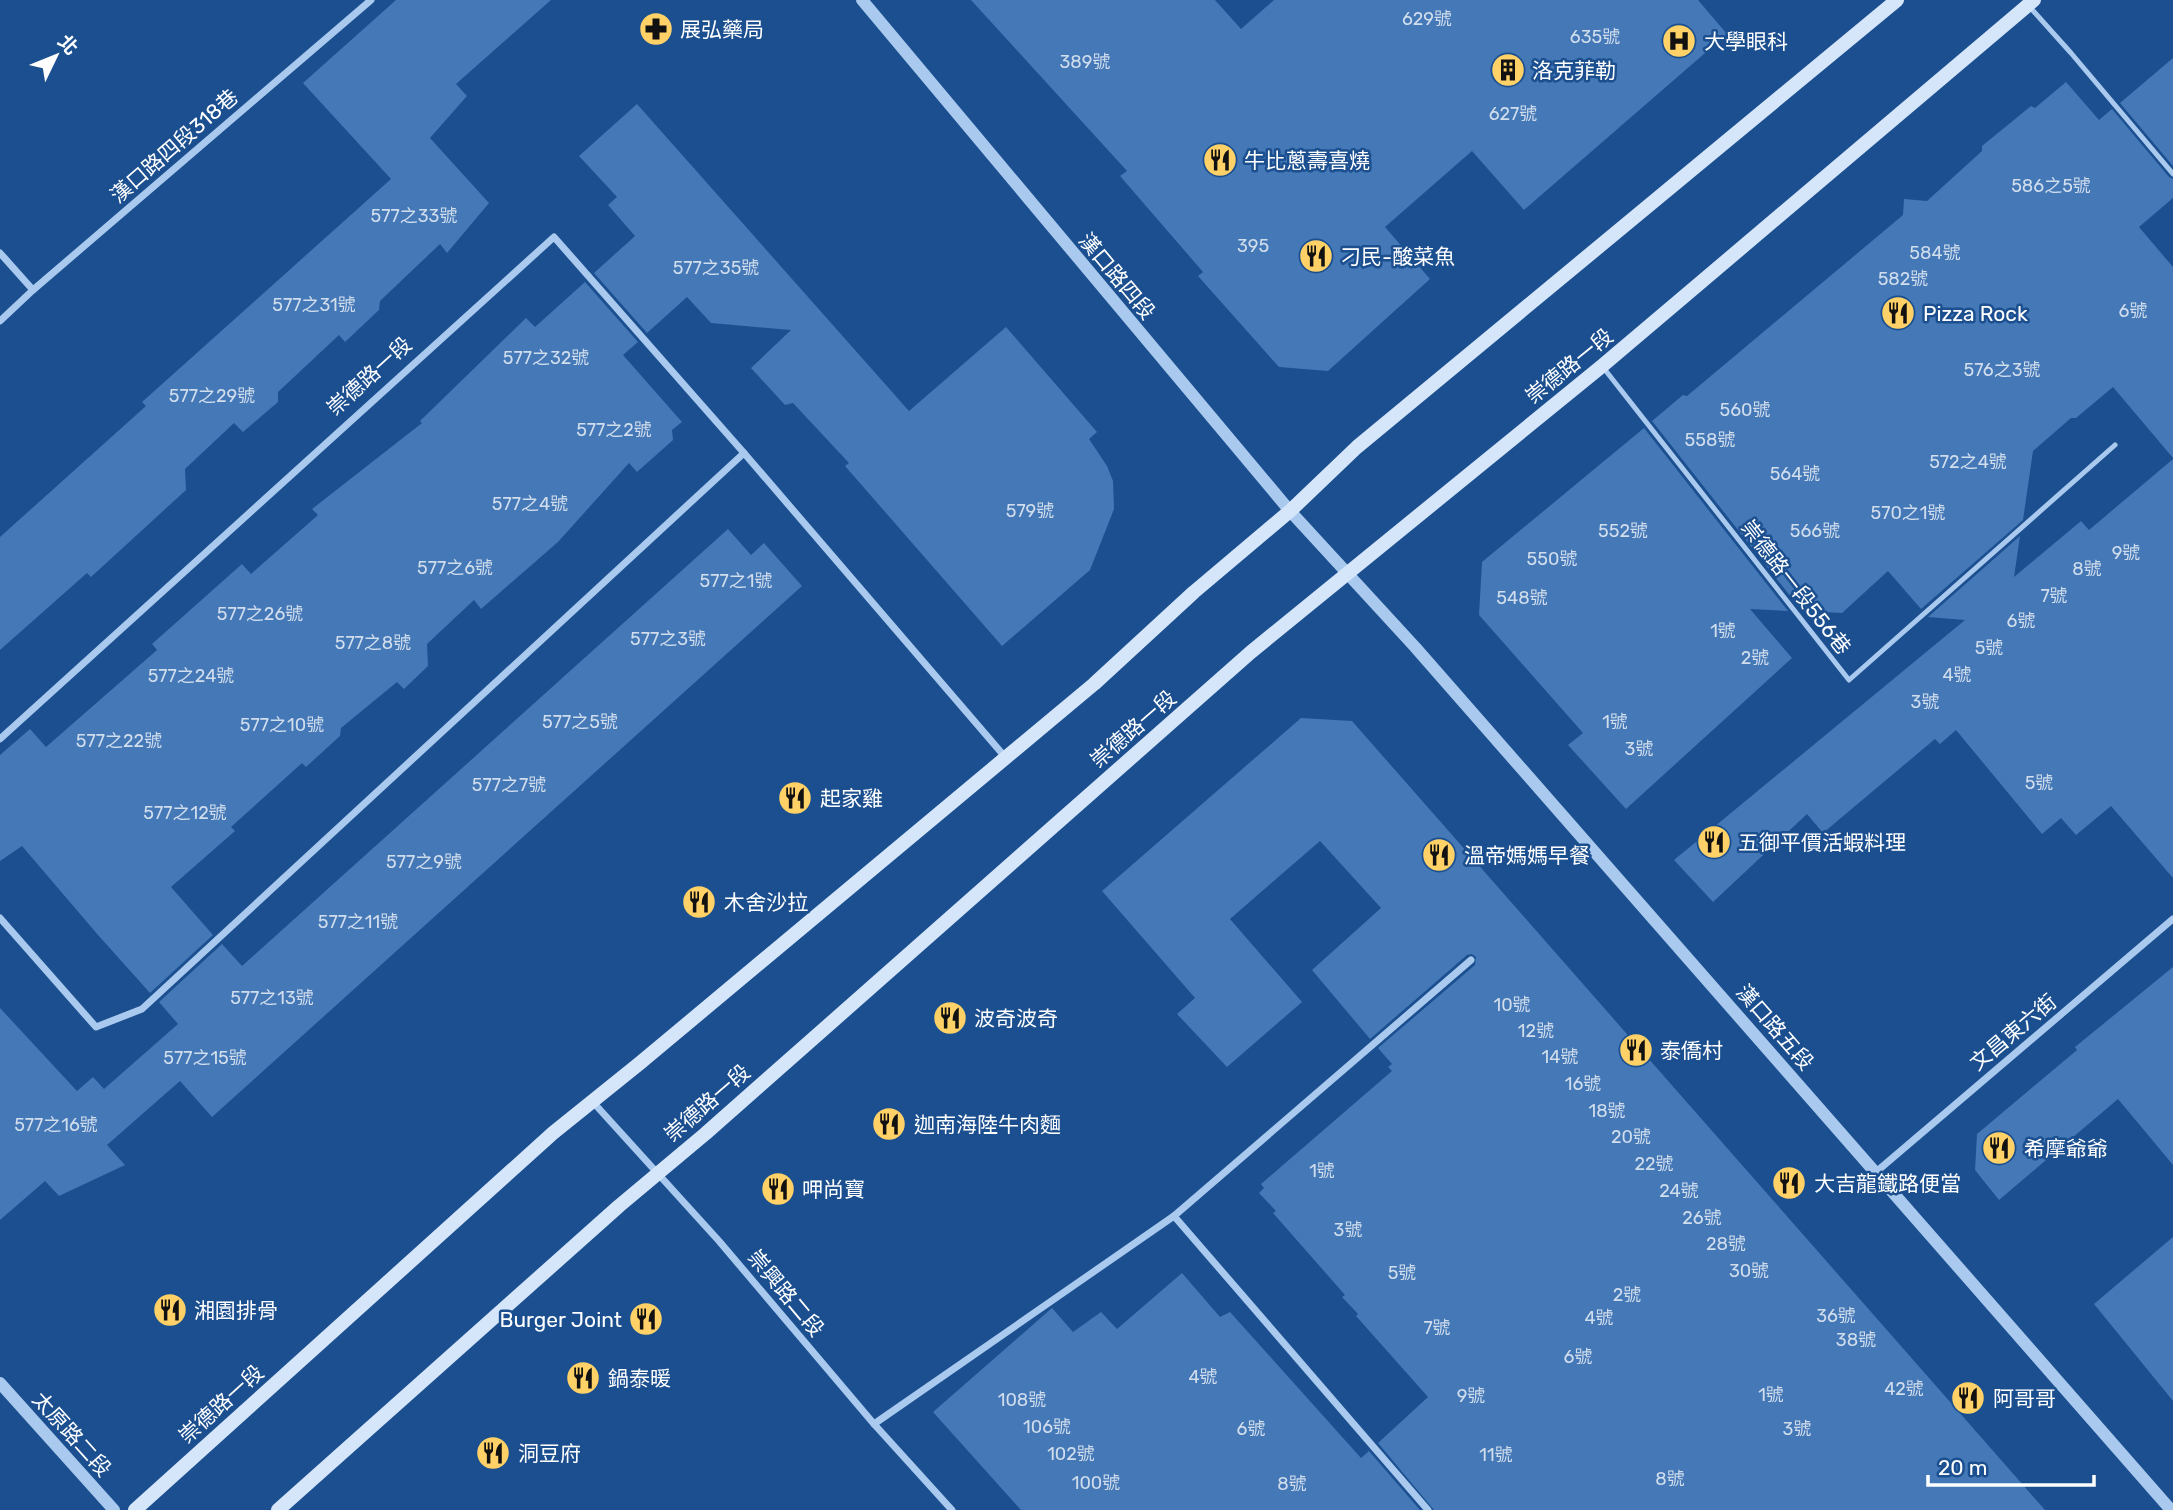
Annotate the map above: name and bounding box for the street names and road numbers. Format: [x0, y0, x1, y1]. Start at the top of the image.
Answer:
street label: 漢口路四段318巷 [105, 84, 243, 208]
street label: 漢口路四段 [1074, 228, 1160, 324]
street label: 崇德路一段 [1520, 323, 1618, 409]
street label: 崇德路一段 [322, 332, 416, 420]
street label: 崇德路一段556巷 [1736, 515, 1856, 659]
street label: 崇德路一段 [1085, 685, 1181, 773]
street label: 漢口路五段 [1731, 979, 1819, 1075]
street label: 文昌東六街 [1965, 989, 2061, 1075]
street label: 崇德路一段 [659, 1059, 755, 1147]
street label: 崇興路二段 [743, 1245, 829, 1341]
street label: 崇德路一段 [174, 1360, 268, 1448]
street label: 太原路二段 [28, 1387, 116, 1481]

